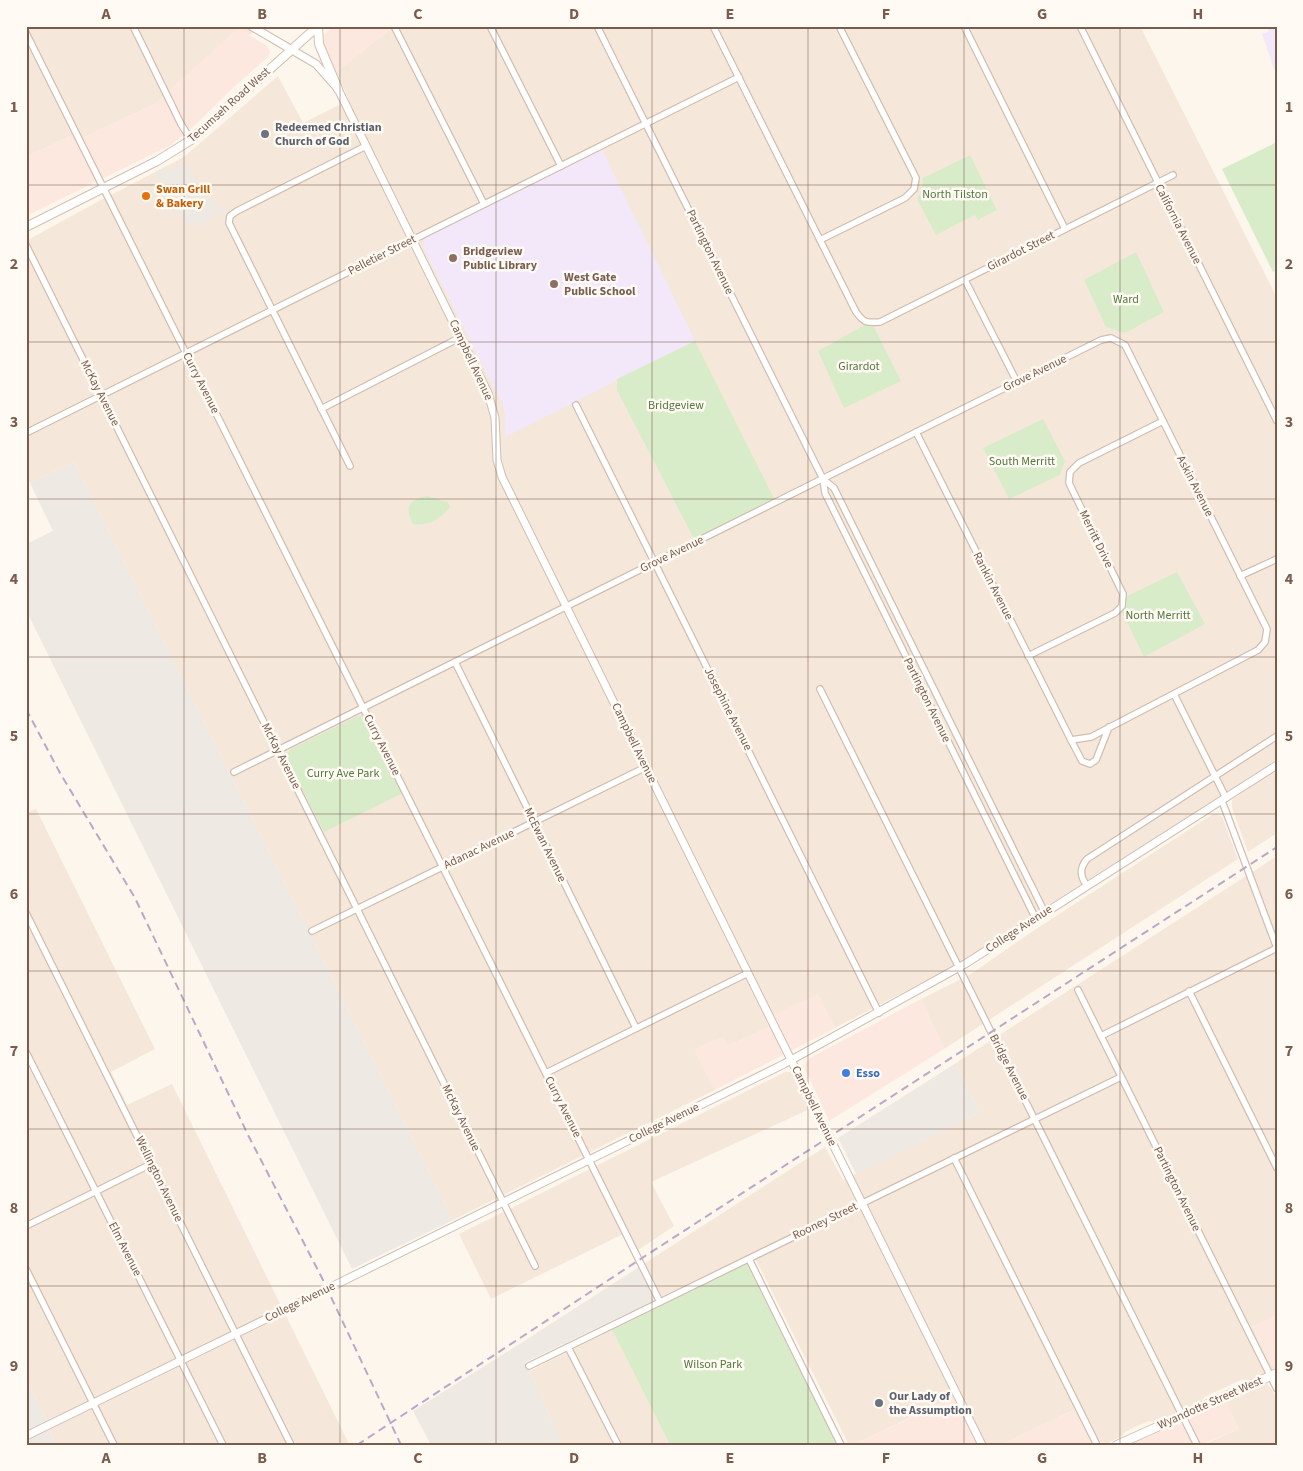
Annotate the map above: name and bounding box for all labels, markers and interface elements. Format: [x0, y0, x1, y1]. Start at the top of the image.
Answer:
text: A [100, 3, 111, 25]
text: B [257, 3, 267, 25]
text: C [413, 3, 423, 25]
text: D [569, 3, 579, 25]
text: E [726, 3, 734, 25]
text: F [882, 3, 890, 25]
text: G [1037, 3, 1047, 25]
text: H [1193, 3, 1203, 25]
street label: Tecumseh Road West [184, 63, 274, 147]
text: 1 [10, 96, 18, 118]
text: 1 [1285, 96, 1293, 118]
place label: Redeemed Christian Church of God [275, 119, 382, 150]
marker: Redeemed Christian Church of God [259, 128, 271, 140]
place label: Swan Grill & Bakery [156, 181, 211, 212]
street label: California Avenue [1150, 181, 1206, 267]
park label: North Tilston [922, 186, 988, 203]
marker: Swan Grill & Bakery [140, 190, 152, 202]
street label: Partington Avenue [682, 207, 738, 297]
street label: Girardot Street [984, 227, 1058, 275]
street label: Pelletier Street [345, 231, 419, 279]
place label: Bridgeview Public Library [463, 243, 538, 274]
marker: Bridgeview Public Library [447, 252, 459, 264]
text: 2 [10, 253, 18, 275]
text: 2 [1285, 253, 1293, 275]
place label: West Gate Public School [564, 269, 636, 300]
marker: West Gate Public School [548, 278, 560, 290]
park label: Ward [1113, 291, 1139, 308]
street label: Campbell Avenue [445, 317, 497, 403]
street label: Curry Avenue [178, 349, 224, 417]
street label: Grove Avenue [1000, 350, 1070, 396]
street label: McKay Avenue [76, 357, 124, 429]
park label: Girardot [838, 358, 880, 375]
park label: Bridgeview [648, 397, 704, 414]
text: 3 [10, 411, 18, 433]
text: 3 [1285, 411, 1293, 433]
street label: Askin Avenue [1172, 452, 1218, 520]
park label: South Merritt [989, 453, 1055, 470]
street label: Merritt Drive [1075, 507, 1117, 571]
street label: Grove Avenue [637, 531, 707, 577]
street label: Rankin Avenue [969, 549, 1017, 623]
text: 4 [10, 568, 19, 590]
text: 4 [1285, 568, 1294, 590]
park label: North Merritt [1125, 607, 1191, 624]
street label: Partington Avenue [899, 655, 955, 745]
street label: Josephine Avenue [700, 664, 756, 754]
street label: Campbell Avenue [607, 700, 661, 786]
street label: Curry Avenue [359, 711, 405, 779]
street label: McKay Avenue [257, 720, 305, 792]
text: 5 [10, 725, 18, 747]
text: 5 [1285, 725, 1293, 747]
park label: Curry Ave Park [307, 765, 379, 782]
street label: McEwan Avenue [520, 805, 570, 885]
street label: Adanac Avenue [441, 825, 517, 873]
text: 6 [10, 883, 18, 905]
text: 6 [1285, 883, 1293, 905]
street label: College Avenue [982, 901, 1056, 957]
street label: Bridge Avenue [985, 1031, 1033, 1103]
text: 7 [10, 1040, 18, 1062]
text: 7 [1285, 1040, 1293, 1062]
street label: Campbell Avenue [787, 1063, 841, 1149]
place label: Esso [856, 1065, 880, 1082]
marker: Esso [840, 1067, 852, 1079]
street label: Curry Avenue [540, 1073, 586, 1141]
street label: McKay Avenue [438, 1082, 484, 1154]
street label: College Avenue [626, 1099, 702, 1147]
street label: Wellington Avenue [131, 1133, 187, 1225]
street label: Partington Avenue [1149, 1144, 1205, 1234]
text: 8 [10, 1197, 18, 1219]
text: 8 [1285, 1197, 1293, 1219]
street label: Rooney Street [790, 1198, 860, 1244]
street label: Elm Avenue [104, 1219, 146, 1279]
street label: College Avenue [262, 1278, 338, 1326]
text: 9 [10, 1355, 18, 1377]
text: 9 [1285, 1355, 1293, 1377]
park label: Wilson Park [684, 1356, 742, 1373]
street label: Wyandotte Street West [1155, 1372, 1265, 1434]
place label: Our Lady of the Assumption [889, 1388, 972, 1419]
marker: Our Lady of the Assumption [873, 1397, 885, 1409]
text: A [100, 1447, 111, 1469]
text: B [257, 1447, 267, 1469]
text: C [413, 1447, 423, 1469]
text: D [569, 1447, 579, 1469]
text: E [726, 1447, 734, 1469]
text: F [882, 1447, 890, 1469]
text: G [1037, 1447, 1047, 1469]
text: H [1193, 1447, 1203, 1469]

